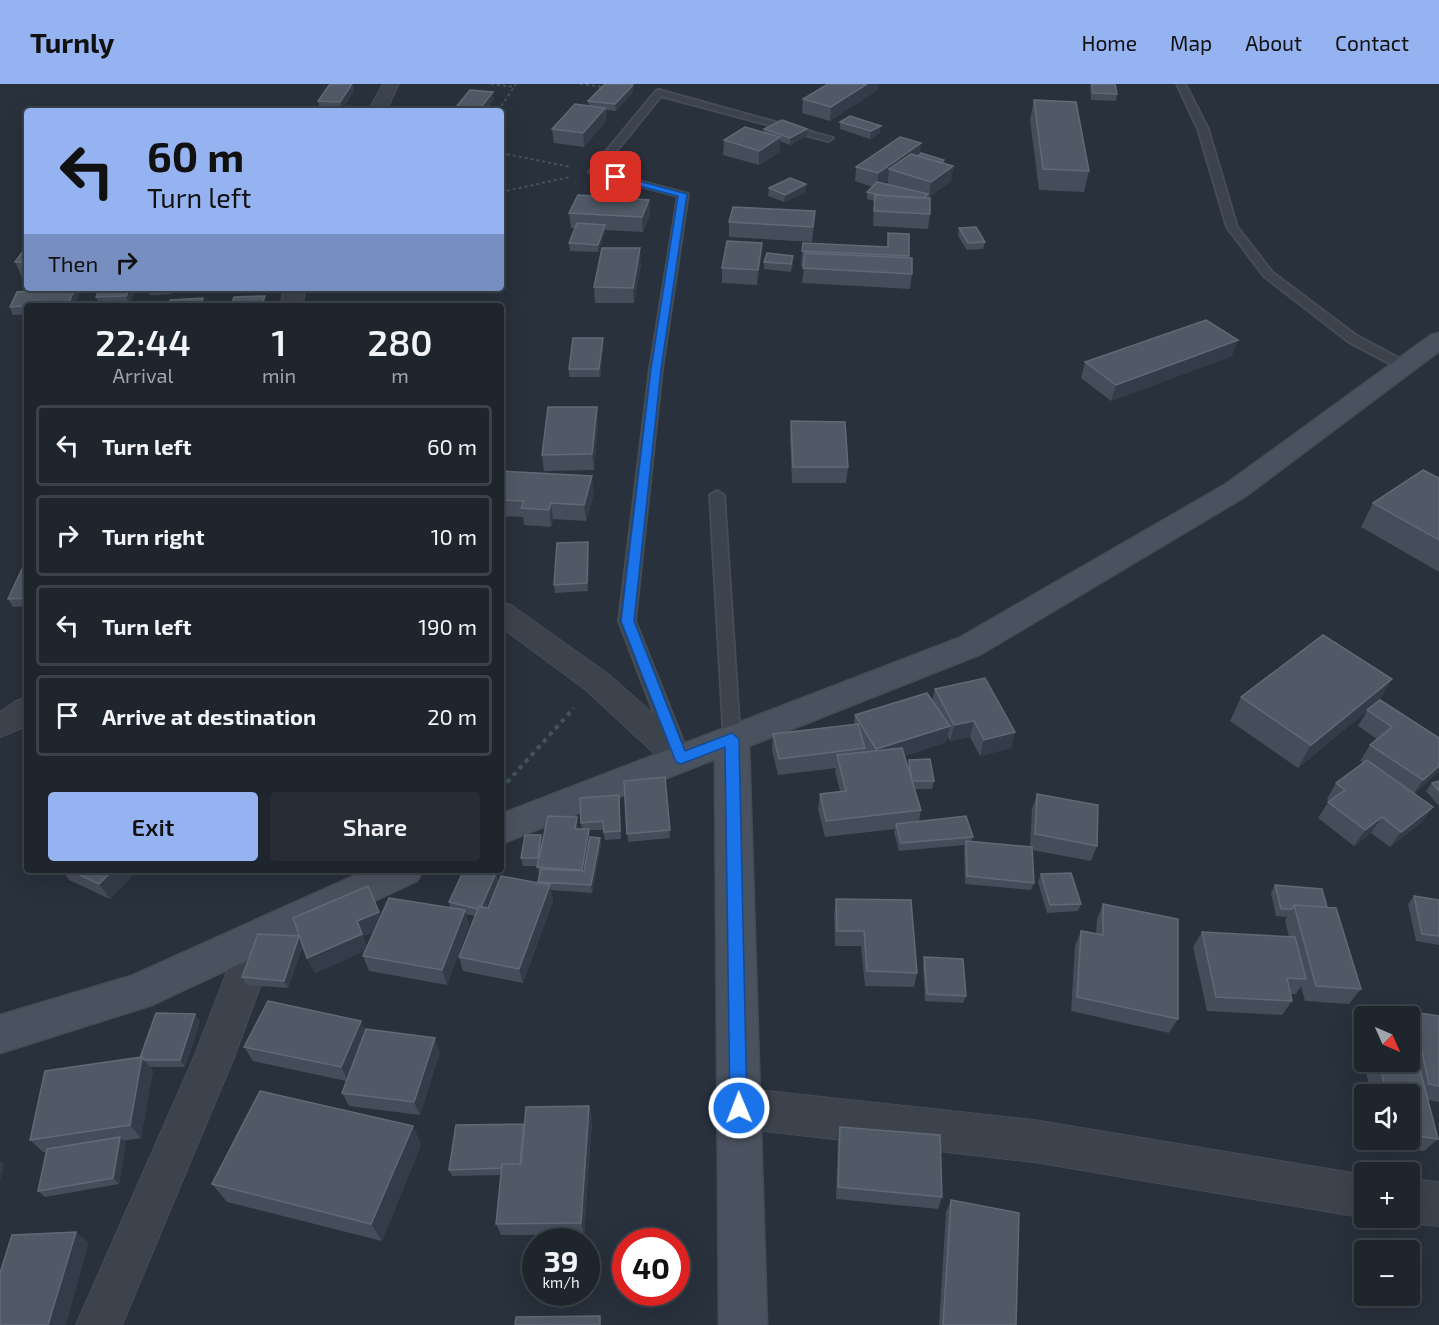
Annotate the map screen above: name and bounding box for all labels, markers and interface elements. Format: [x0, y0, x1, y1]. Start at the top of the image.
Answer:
text: Turnly [30, 25, 114, 59]
text: Home [1081, 30, 1137, 55]
text: Map [1170, 30, 1212, 55]
text: About [1245, 30, 1302, 55]
text: Contact [1335, 30, 1409, 55]
text: 60 m [147, 130, 244, 180]
icon: left [48, 132, 126, 210]
pin [590, 151, 641, 202]
icon: arrive [599, 160, 632, 193]
text: Turn left [147, 181, 251, 213]
icon: right [110, 246, 143, 279]
text: Then [48, 250, 98, 276]
text: 22:44 [95, 320, 191, 363]
text: 1 [272, 320, 287, 363]
text: 280 [368, 320, 433, 363]
text: Arrival [113, 363, 173, 387]
text: min [262, 363, 296, 387]
text: m [391, 363, 409, 387]
icon: left [51, 429, 84, 462]
text: Turn left [102, 433, 191, 459]
text: 60 m [427, 433, 477, 459]
icon: right [51, 519, 84, 552]
text: Turn right [102, 523, 204, 549]
text: 10 m [431, 523, 477, 549]
icon: left [51, 609, 84, 642]
text: Turn left [102, 613, 191, 639]
text: 190 m [418, 613, 477, 639]
icon: arrive [51, 699, 84, 732]
text: Arrive at destination [102, 703, 316, 729]
text: 20 m [427, 703, 477, 729]
button: Exit [48, 792, 258, 861]
button: Share [270, 792, 480, 861]
north arrow [1354, 1006, 1420, 1072]
map controls [1354, 1006, 1420, 1306]
position arrow [707, 1076, 771, 1140]
button: sound [1354, 1084, 1420, 1150]
button: + [1354, 1162, 1420, 1228]
speed limit sign: 40 [612, 1228, 690, 1306]
button: − [1354, 1240, 1420, 1306]
text: 39 [544, 1242, 578, 1278]
text: km/h [542, 1273, 580, 1291]

